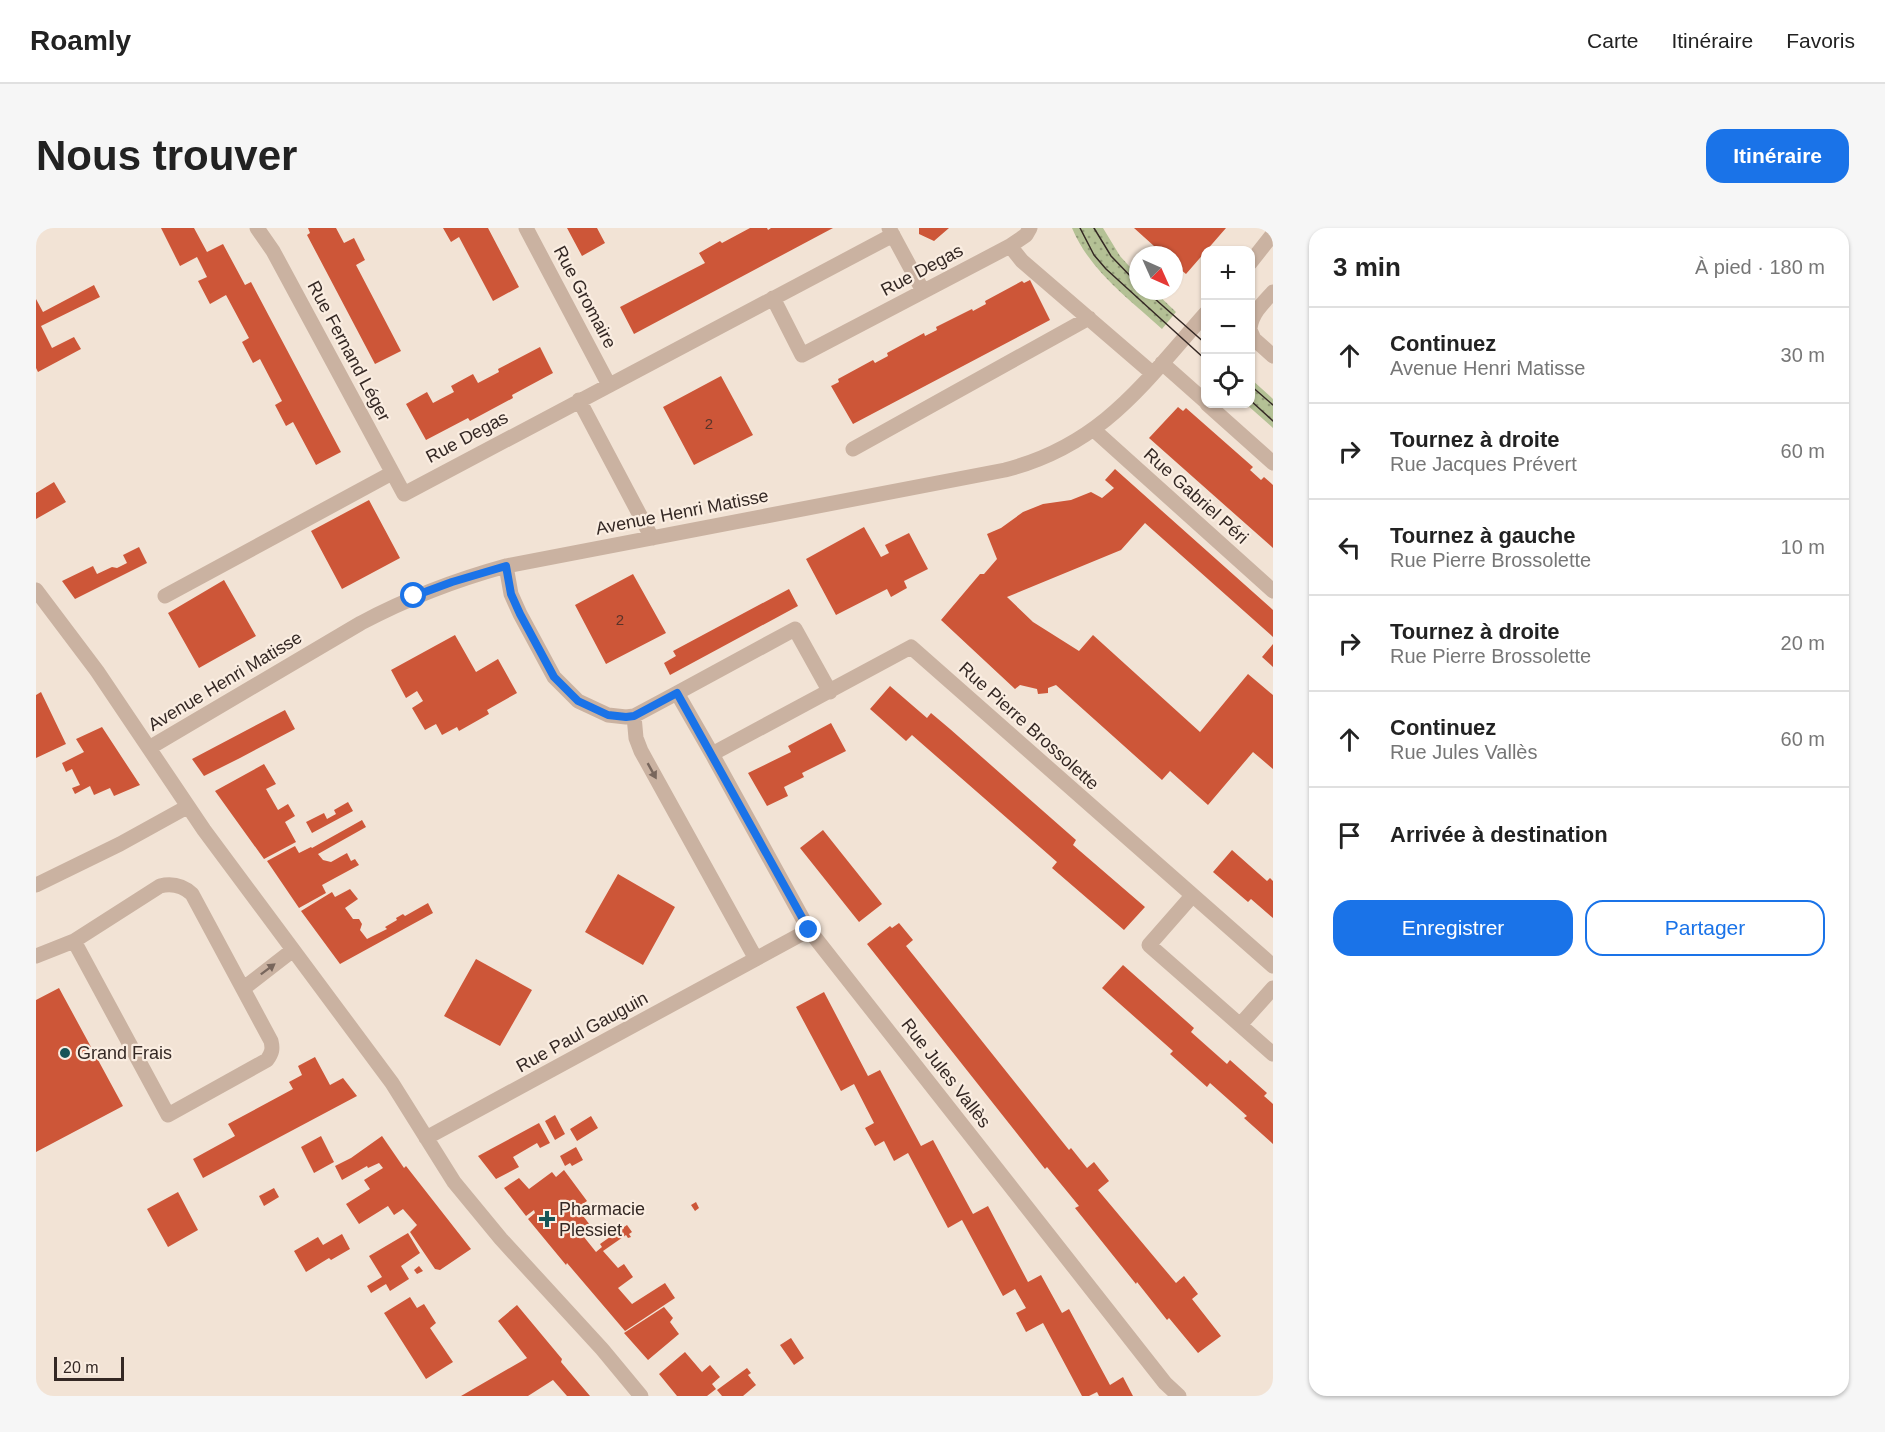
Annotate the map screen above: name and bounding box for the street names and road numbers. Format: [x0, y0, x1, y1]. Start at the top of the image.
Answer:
street label: Rue Degas [878, 240, 966, 300]
street label: Rue Gromaire [550, 242, 620, 352]
street label: Rue Fernand Léger [304, 277, 394, 425]
street label: Rue Degas [423, 407, 511, 467]
street label: Rue Gabriel Péri [1140, 444, 1252, 548]
street label: Avenue Henri Matisse [594, 485, 770, 539]
street label: Avenue Henri Matisse [145, 627, 305, 735]
street label: Rue Pierre Brossolette [955, 658, 1103, 794]
street label: Rue Paul Gauguin [513, 988, 651, 1076]
street label: Rue Jules Vallès [897, 1015, 995, 1131]

